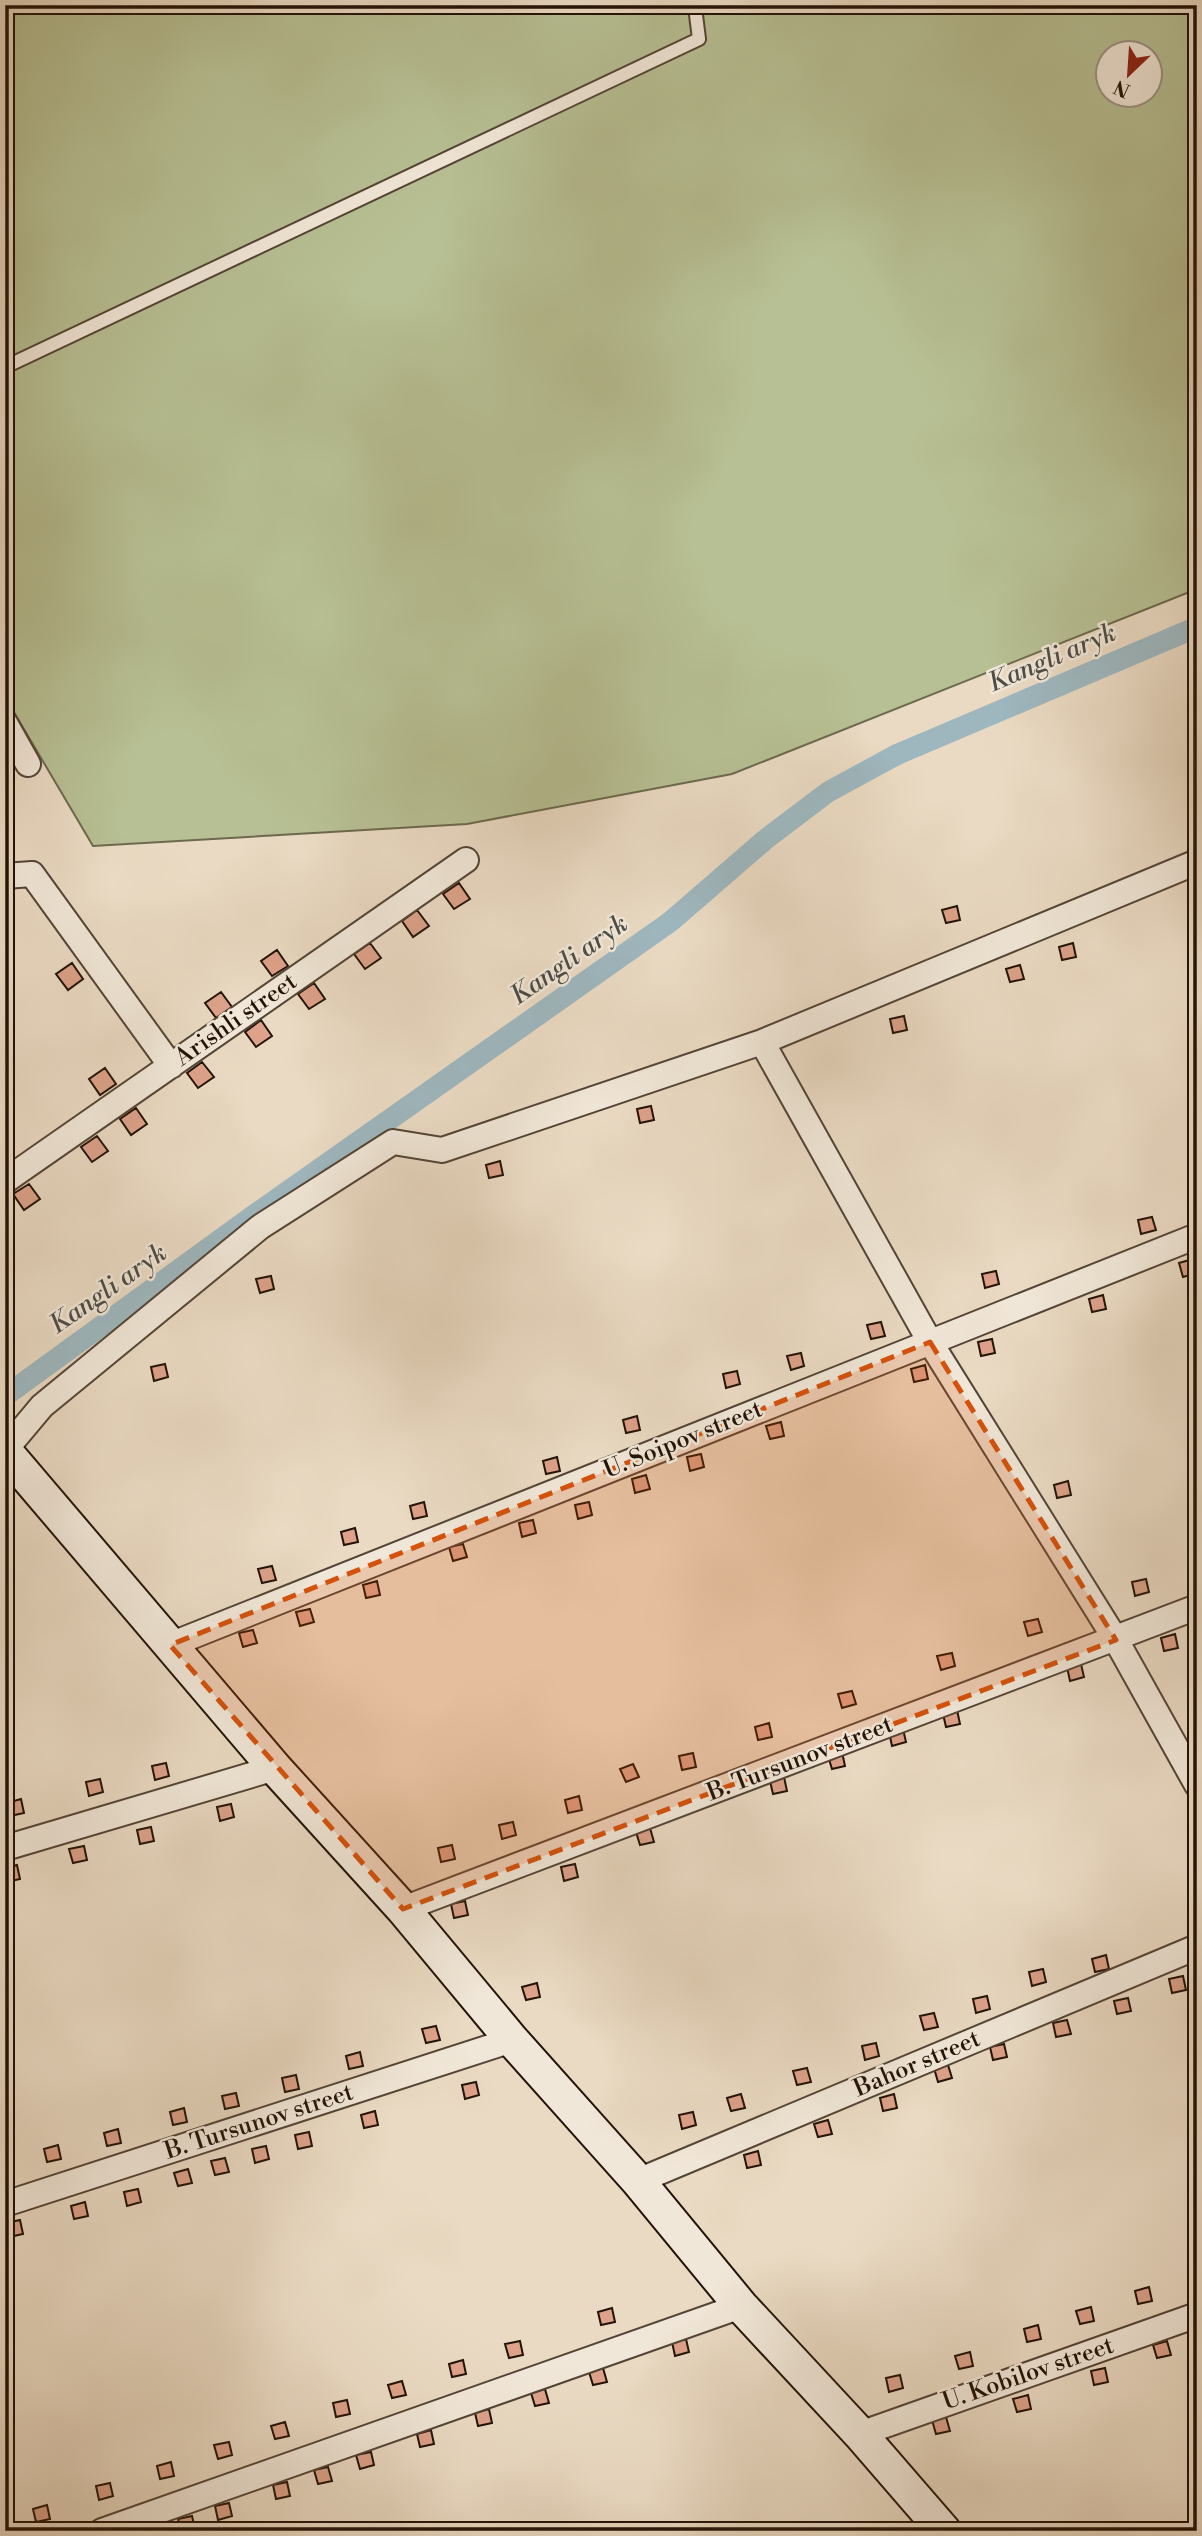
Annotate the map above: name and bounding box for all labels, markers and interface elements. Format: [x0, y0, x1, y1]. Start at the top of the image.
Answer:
north arrow [1094, 38, 1164, 108]
text: N [1110, 74, 1134, 103]
water label: Kangli aryk [983, 617, 1121, 699]
water label: Kangli aryk [504, 908, 634, 1012]
street label: Arishli street [168, 967, 303, 1074]
water label: Kangli aryk [43, 1237, 173, 1341]
street label: U. Soipov street [599, 1394, 767, 1486]
street label: B. Tursunov street [702, 1710, 898, 1809]
street label: Bahor street [848, 2024, 985, 2104]
street label: B. Tursunov street [160, 2077, 358, 2167]
street label: U. Kobilov street [938, 2330, 1118, 2417]

